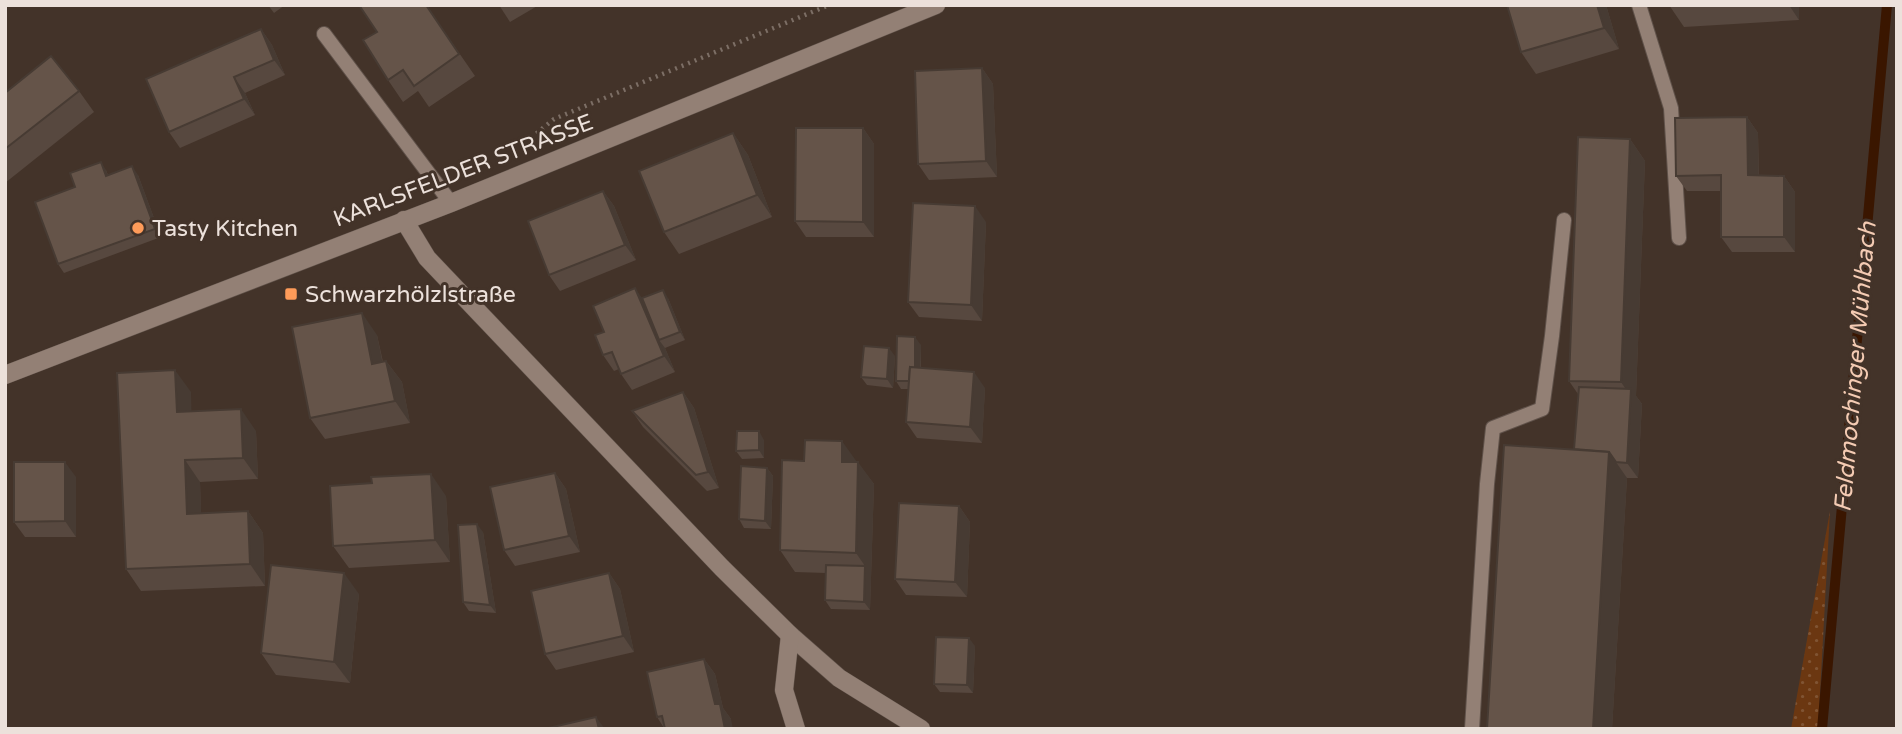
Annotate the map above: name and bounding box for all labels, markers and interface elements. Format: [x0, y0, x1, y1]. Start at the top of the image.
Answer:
street label: KARLSFELDER STRASSE [330, 108, 597, 233]
place label: Tasty Kitchen [152, 215, 298, 243]
water label: Feldmochinger Mühlbach [1828, 219, 1883, 513]
marker: Tasty Kitchen [130, 220, 146, 236]
place label: Schwarzhölzlstraße [305, 281, 516, 309]
marker: Schwarzhölzlstraße [283, 286, 299, 302]

